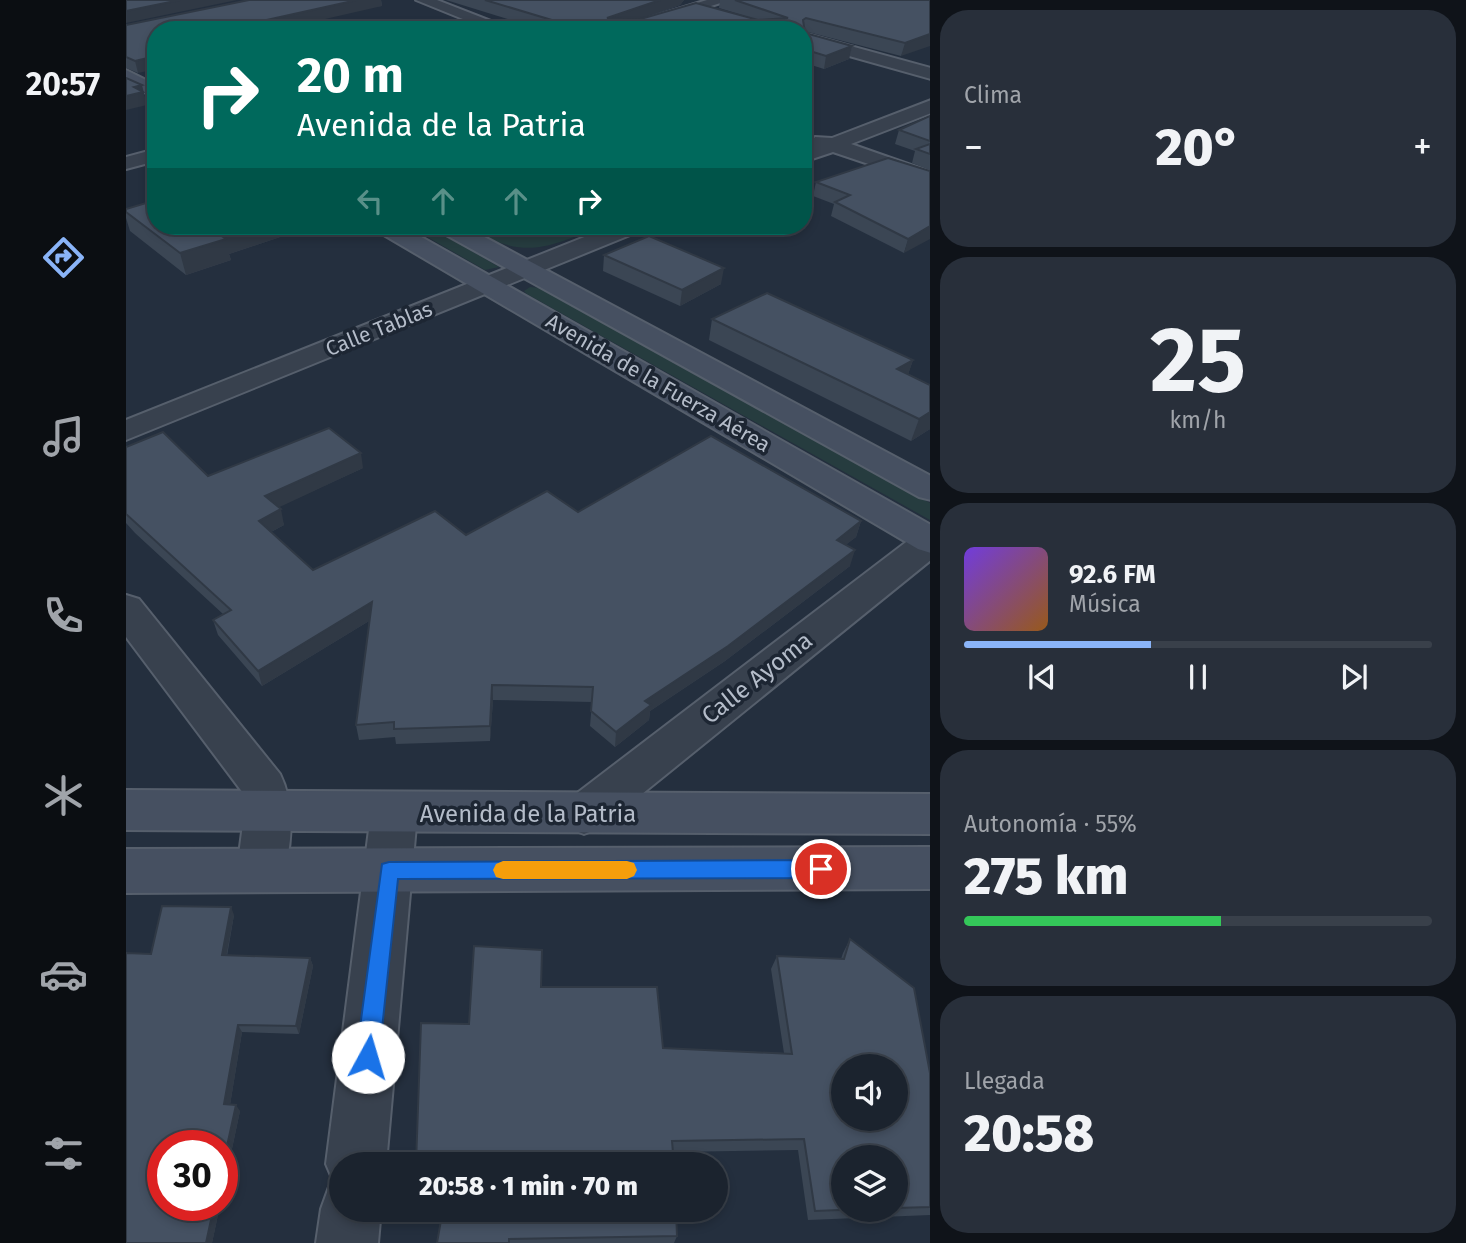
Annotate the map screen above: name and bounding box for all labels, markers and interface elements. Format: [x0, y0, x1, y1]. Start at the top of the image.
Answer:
text: 20 m [297, 46, 404, 105]
icon: right [182, 49, 273, 140]
text: 20:57 [26, 65, 100, 103]
text: Clima [964, 81, 1022, 109]
text: Avenida de la Patria [297, 106, 586, 144]
text: 20° [1155, 116, 1241, 179]
text: − [964, 124, 983, 170]
text: + [1413, 124, 1432, 170]
icon: left [351, 182, 389, 220]
icon: ahead [424, 182, 462, 220]
icon: ahead [497, 182, 535, 220]
icon: right [570, 182, 608, 220]
icon: directions [39, 233, 88, 282]
street label: Calle Tablas [322, 296, 436, 362]
text: 25 [1150, 306, 1246, 415]
street label: Avenida de la Fuerza Aérea [541, 308, 775, 458]
text: km/h [1170, 406, 1226, 434]
icon: music [39, 412, 88, 461]
text: 92.6 FM [1069, 559, 1156, 590]
text: Música [1069, 590, 1141, 618]
icon: phone [39, 591, 88, 640]
street label: Calle Ayoma [696, 626, 818, 730]
icon: previous [1023, 658, 1061, 696]
icon: pause [1179, 658, 1217, 696]
icon: next [1335, 658, 1373, 696]
icon: climate [39, 771, 88, 820]
street label: Avenida de la Patria [420, 800, 636, 828]
text: Autonomía · 55% [964, 810, 1137, 838]
pin [791, 839, 851, 899]
text: 275 km [964, 845, 1128, 908]
icon: arrive [802, 850, 840, 888]
icon: car [39, 950, 88, 999]
position arrow [331, 1020, 405, 1094]
map controls [831, 1054, 908, 1222]
button: sound [831, 1054, 908, 1131]
text: Llegada [964, 1067, 1045, 1095]
text: 20:58 [964, 1102, 1094, 1165]
icon: filters [39, 1129, 88, 1178]
speed limit sign: 30 [147, 1130, 238, 1221]
button: layers [831, 1145, 908, 1222]
text: 20:58 · 1 min · 70 m [419, 1171, 638, 1202]

